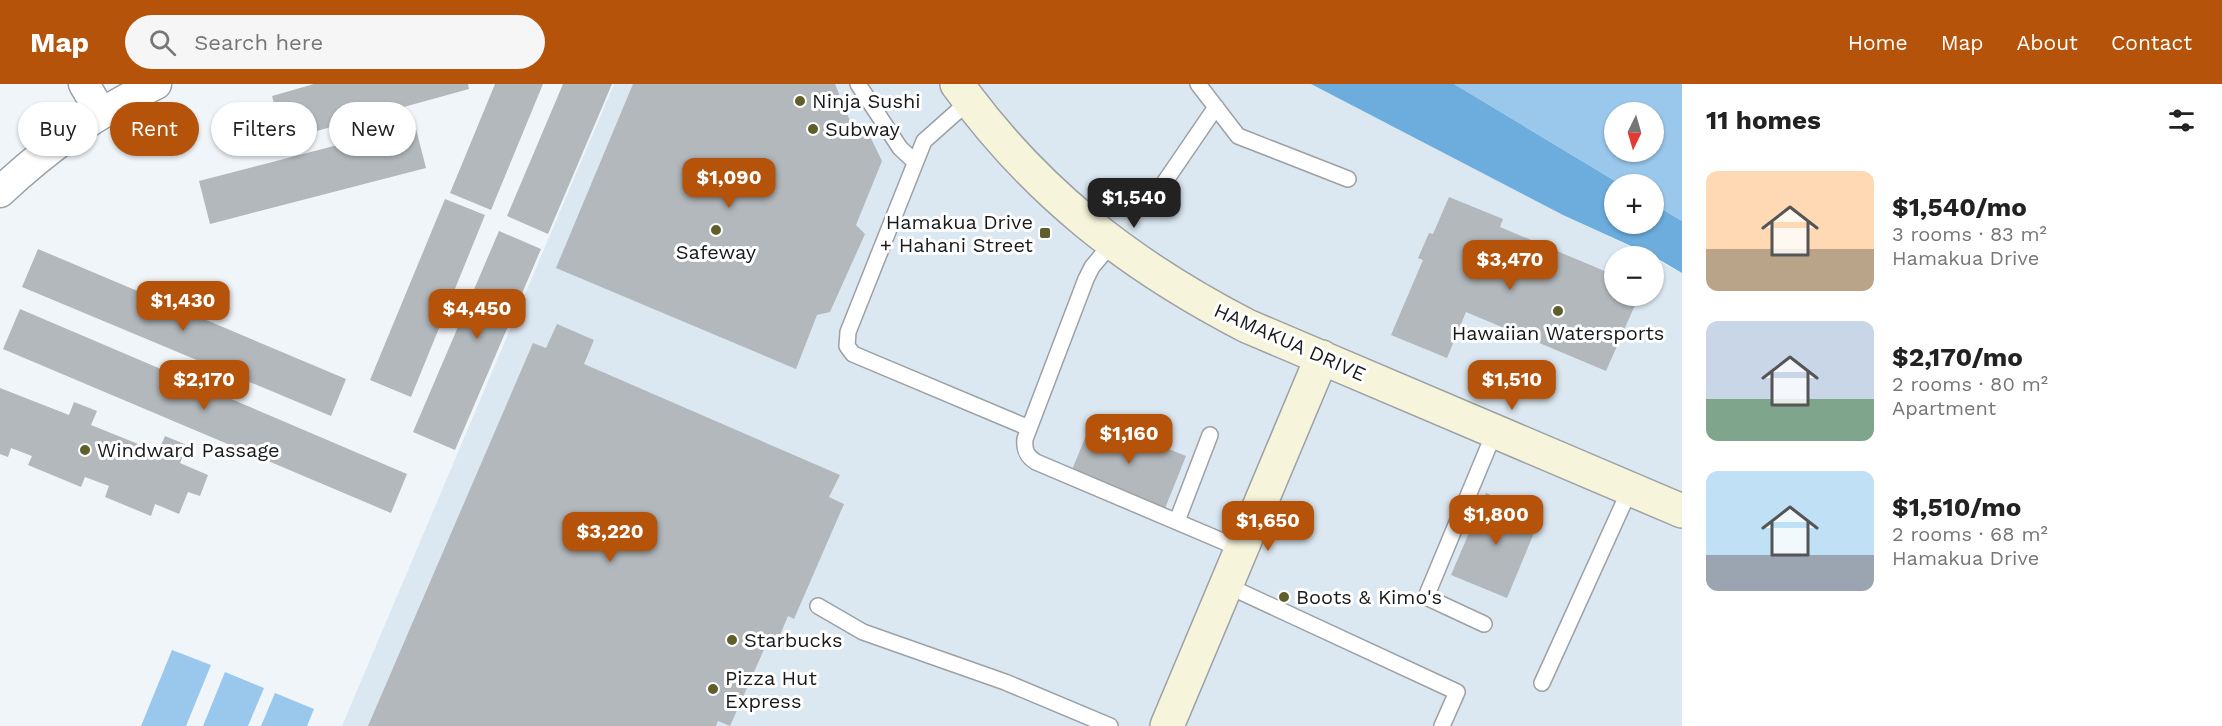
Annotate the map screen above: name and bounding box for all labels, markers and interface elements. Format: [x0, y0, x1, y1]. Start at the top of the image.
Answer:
search box [125, 15, 545, 69]
text: Map [30, 26, 89, 59]
icon: search [146, 26, 179, 59]
text: Search here [194, 30, 323, 55]
text: Home [1848, 30, 1908, 55]
text: Map [1941, 30, 1984, 55]
text: About [2017, 30, 2078, 55]
text: Contact [2111, 30, 2192, 55]
place label: Ninja Sushi [812, 89, 921, 113]
marker: Ninja Sushi [793, 94, 807, 108]
chip: Buy [18, 102, 98, 156]
chip: Rent [110, 102, 199, 156]
chip: Filters [211, 102, 317, 156]
chip: New [329, 102, 416, 156]
north arrow [1604, 102, 1664, 162]
map controls [1604, 102, 1664, 306]
icon: filters [2165, 104, 2198, 137]
text: 11 homes [1706, 105, 1821, 135]
place label: Subway [825, 117, 901, 141]
marker: Subway [806, 122, 820, 136]
pin: $1,090 [680, 158, 778, 209]
text: $1,090 [696, 165, 762, 189]
button: + [1604, 174, 1664, 234]
pin: $1,540 [1085, 178, 1183, 229]
text: $1,540 [1102, 185, 1166, 209]
text: $1,540/mo [1892, 192, 2027, 222]
icon: home [1754, 195, 1826, 267]
place label: Hamakua Drive + Hahani Street [880, 210, 1034, 257]
text: 3 rooms · 83 m² [1892, 222, 2047, 246]
marker: Safeway [709, 223, 723, 237]
marker: Hamakua Drive + Hahani Street [1038, 226, 1052, 240]
place label: Safeway [676, 240, 757, 264]
pin: $3,470 [1461, 240, 1559, 291]
button: − [1604, 246, 1664, 306]
text: Hamakua Drive [1892, 246, 2039, 270]
text: $3,470 [1477, 247, 1543, 271]
pin: $1,430 [134, 281, 232, 332]
text: $1,430 [151, 288, 215, 312]
pin: $4,450 [428, 289, 526, 340]
text: $4,450 [443, 296, 511, 320]
street label: HAMAKUA DRIVE [1210, 298, 1370, 386]
marker: Hawaiian Watersports [1551, 304, 1565, 318]
place label: Hawaiian Watersports [1452, 321, 1664, 345]
text: $2,170/mo [1892, 342, 2023, 372]
icon: home [1754, 345, 1826, 417]
pin: $2,170 [155, 360, 253, 411]
pin: $1,510 [1463, 360, 1561, 411]
text: $2,170 [173, 367, 235, 391]
text: $1,510 [1482, 367, 1542, 391]
text: 2 rooms · 80 m² [1892, 372, 2048, 396]
text: Apartment [1892, 396, 1996, 420]
pin: $1,160 [1080, 414, 1178, 465]
text: $1,160 [1099, 421, 1159, 445]
place label: Windward Passage [97, 438, 280, 462]
marker: Windward Passage [78, 443, 92, 457]
text: $1,510/mo [1892, 492, 2021, 522]
pin: $1,800 [1447, 495, 1545, 546]
icon: home [1754, 495, 1826, 567]
pin: $1,650 [1219, 501, 1317, 552]
text: $1,800 [1463, 502, 1529, 526]
text: $1,650 [1236, 508, 1300, 532]
pin: $3,220 [561, 512, 659, 563]
text: $3,220 [576, 519, 644, 543]
text: 2 rooms · 68 m² [1892, 522, 2048, 546]
text: Hamakua Drive [1892, 546, 2039, 570]
place label: Boots & Kimo's [1296, 585, 1442, 609]
marker: Boots & Kimo's [1277, 590, 1291, 604]
place label: Starbucks [744, 628, 842, 652]
marker: Starbucks [725, 633, 739, 647]
place label: Pizza Hut Express [725, 666, 817, 713]
marker: Pizza Hut Express [706, 682, 720, 696]

